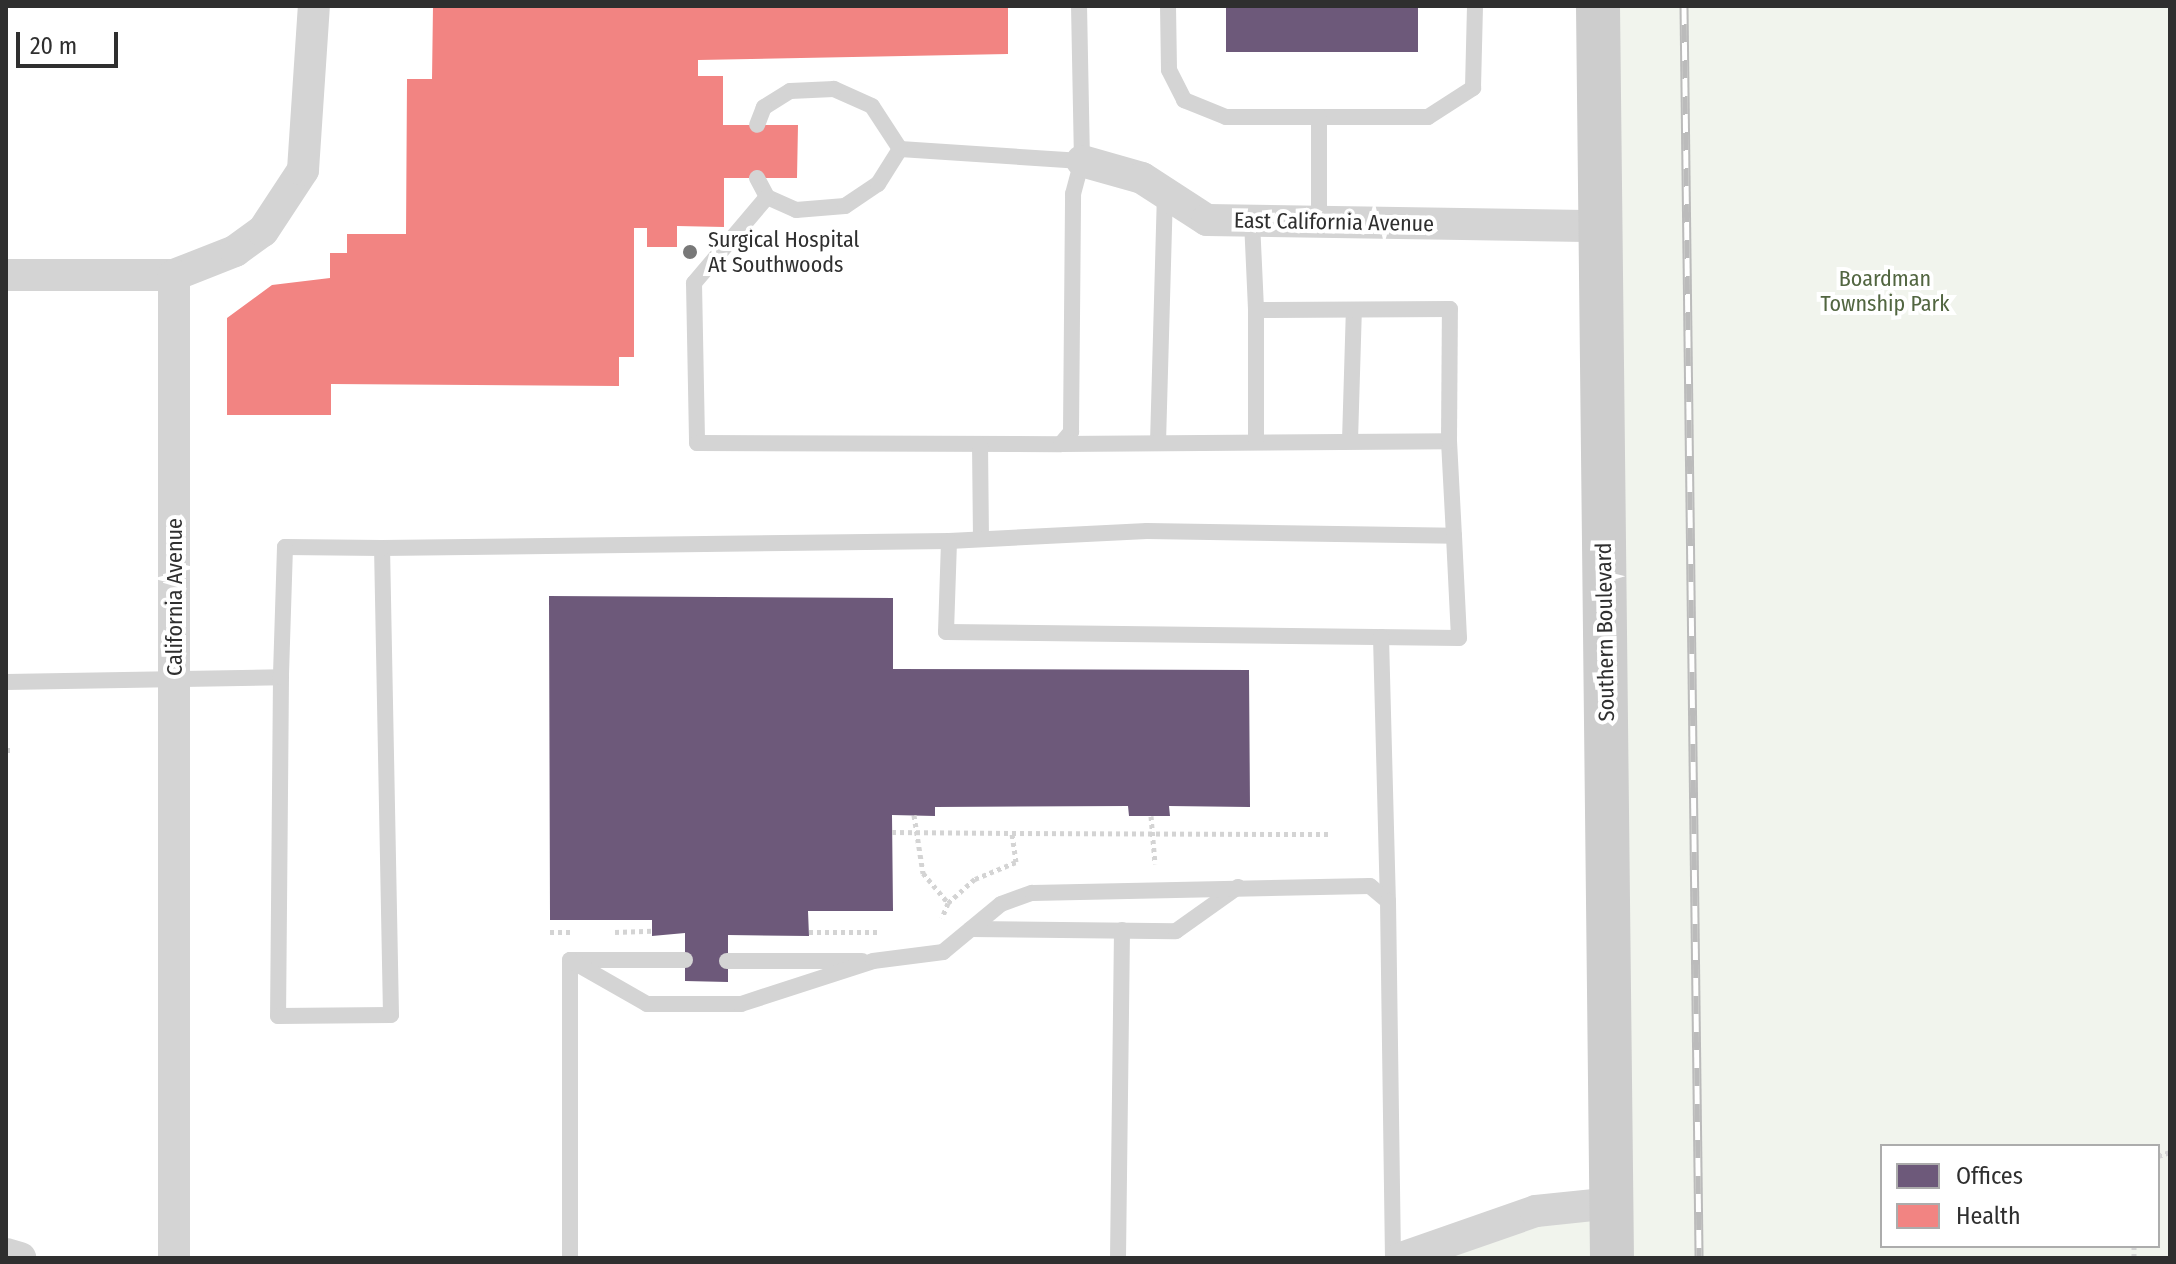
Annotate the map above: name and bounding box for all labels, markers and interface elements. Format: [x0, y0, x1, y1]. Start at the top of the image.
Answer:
scale bar [20, 16, 122, 66]
text: 20 m [30, 32, 77, 60]
street label: East California Avenue [1234, 207, 1434, 237]
place label: Surgical Hospital At Southwoods [708, 226, 859, 278]
marker: Surgical Hospital At Southwoods [679, 241, 701, 263]
park label: Boardman Township Park [1820, 265, 1950, 316]
street label: California Avenue [162, 518, 188, 676]
street label: Southern Boulevard [1590, 542, 1620, 722]
legend [1880, 1144, 2160, 1248]
text: Offices [1956, 1162, 2023, 1190]
text: Health [1956, 1202, 2021, 1230]

